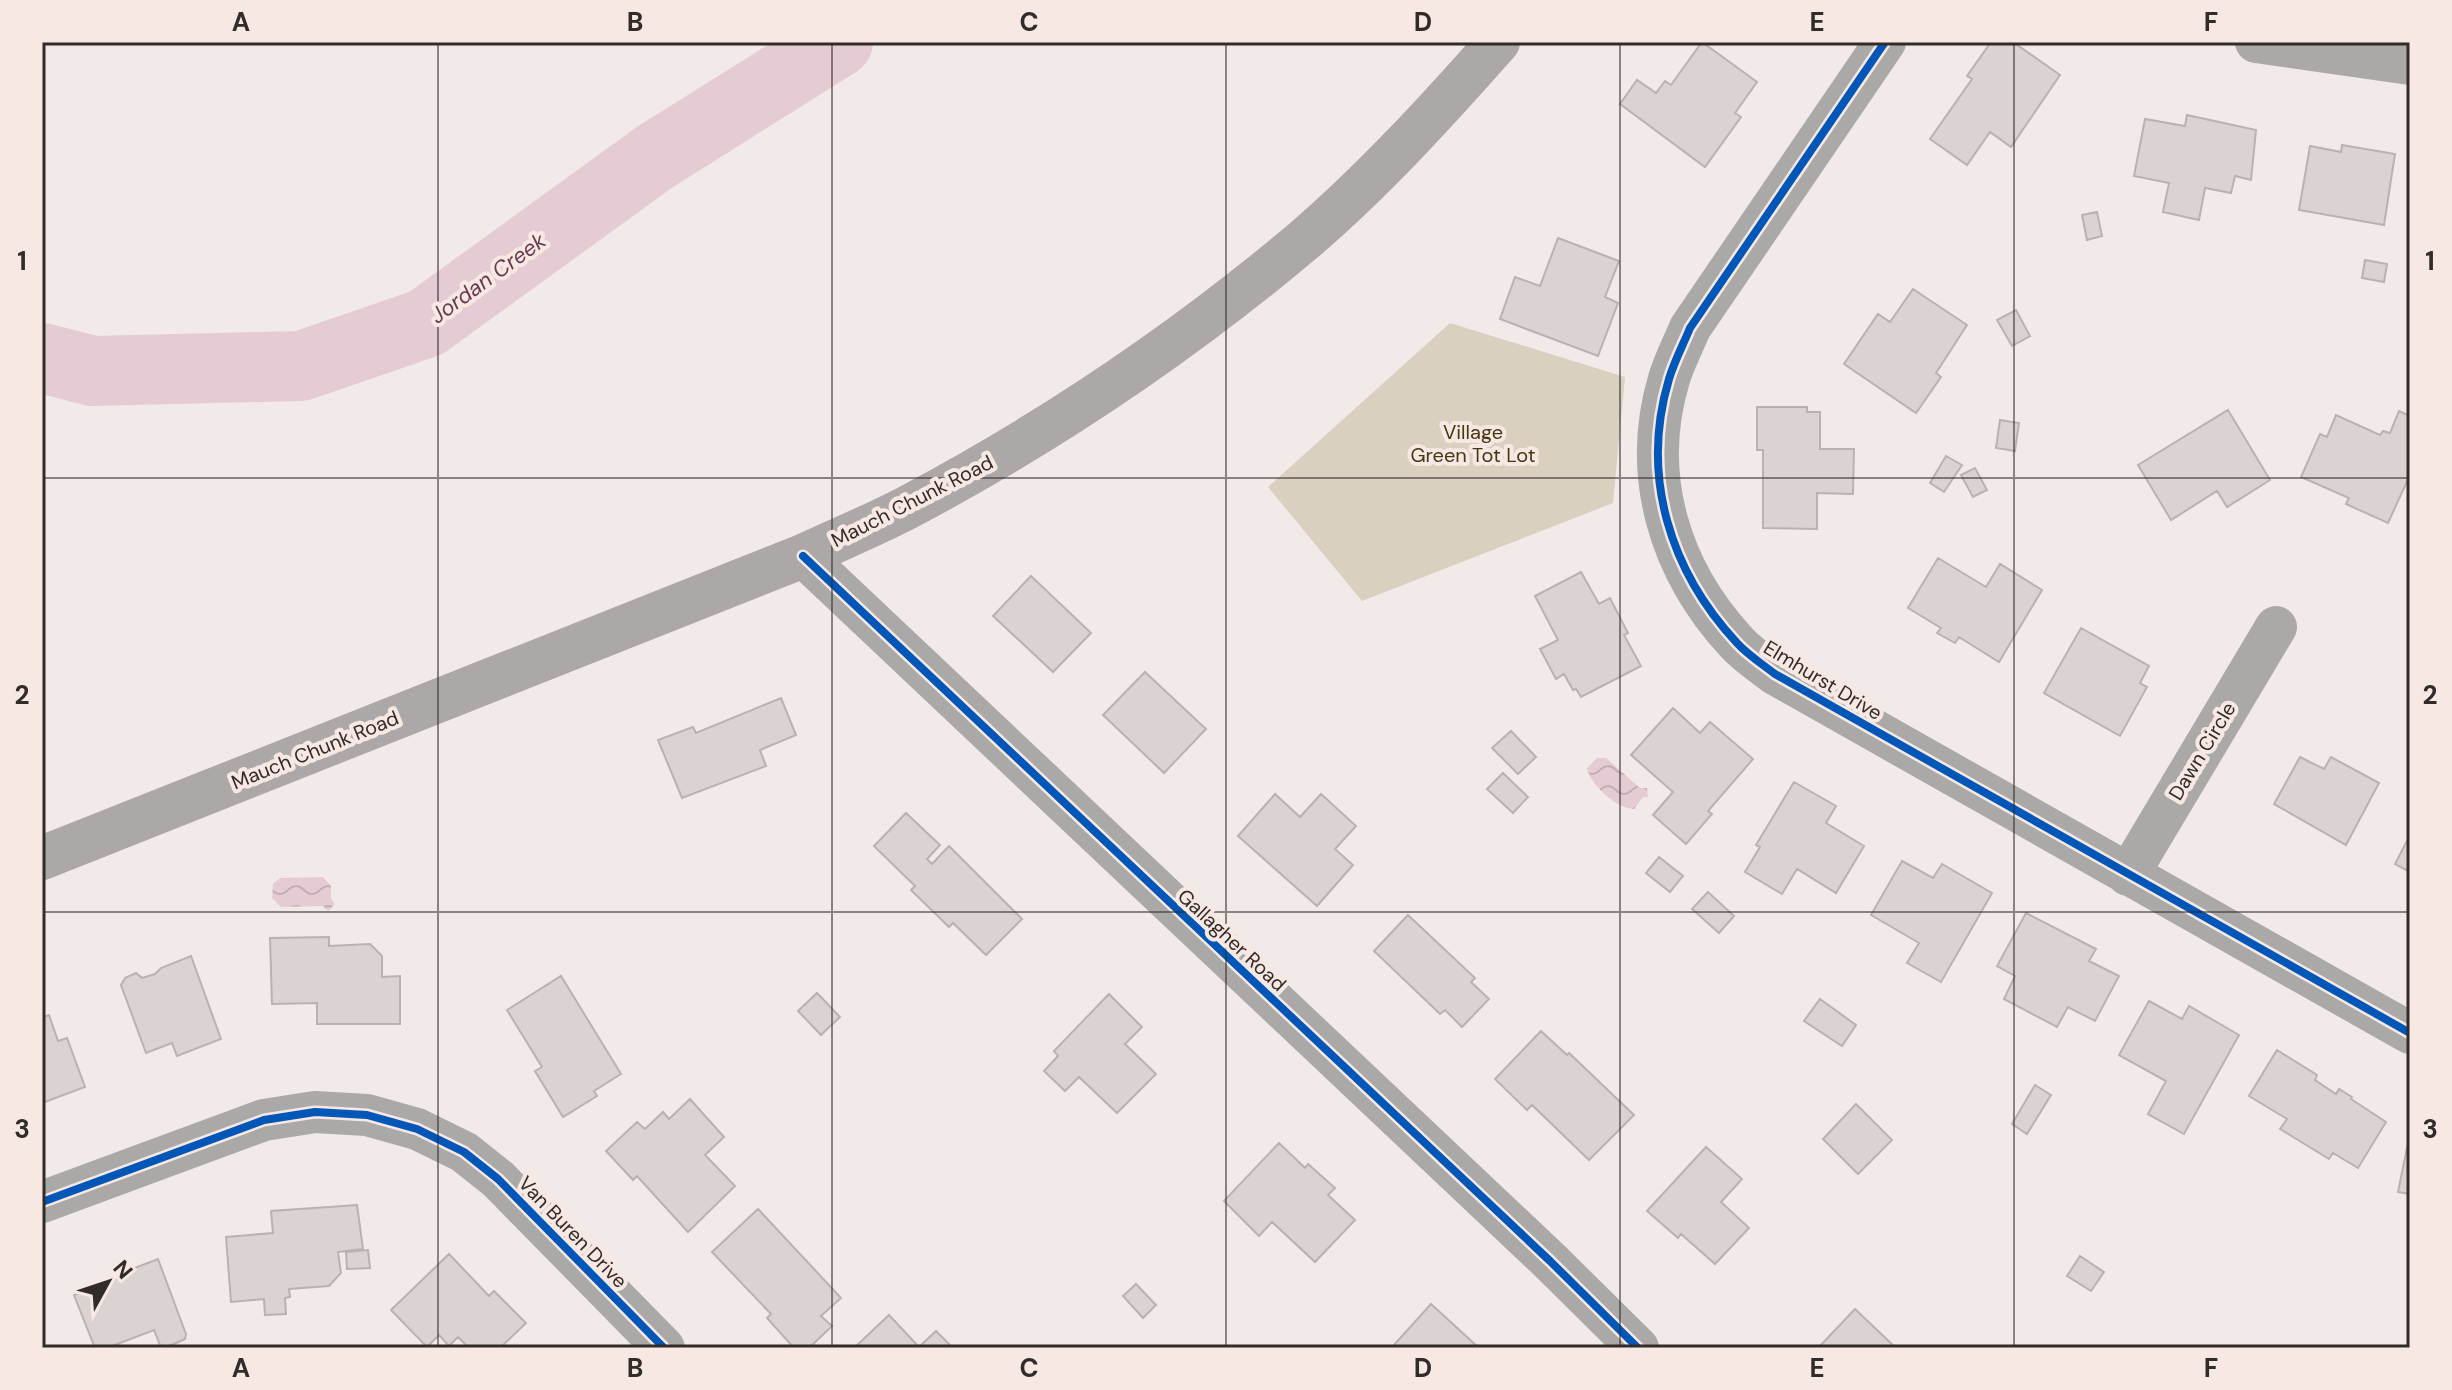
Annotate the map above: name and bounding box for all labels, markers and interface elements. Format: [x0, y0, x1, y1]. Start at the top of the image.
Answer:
text: A [232, 5, 250, 39]
text: B [627, 5, 643, 39]
text: C [1019, 5, 1039, 39]
text: D [1414, 5, 1432, 39]
text: E [1809, 5, 1825, 39]
text: F [2204, 5, 2218, 39]
water label: Jordan Creek [424, 226, 552, 330]
text: 1 [17, 244, 27, 278]
text: 1 [2425, 244, 2435, 278]
park label: Village Green Tot Lot [1410, 419, 1536, 468]
street label: Mauch Chunk Road [827, 449, 997, 553]
street label: Elmhurst Drive [1759, 634, 1887, 726]
text: 2 [14, 678, 30, 712]
text: 2 [2422, 678, 2438, 712]
street label: Dawn Circle [2163, 697, 2241, 805]
street label: Mauch Chunk Road [228, 705, 402, 795]
street label: Gallagher Road [1172, 883, 1292, 997]
text: 3 [14, 1112, 30, 1146]
text: 3 [2422, 1112, 2438, 1146]
street label: Van Buren Drive [513, 1170, 633, 1294]
north arrow [68, 1242, 148, 1322]
text: N [107, 1254, 139, 1285]
text: A [232, 1351, 250, 1385]
text: B [627, 1351, 643, 1385]
text: C [1019, 1351, 1039, 1385]
text: D [1414, 1351, 1432, 1385]
text: E [1809, 1351, 1825, 1385]
text: F [2204, 1351, 2218, 1385]

